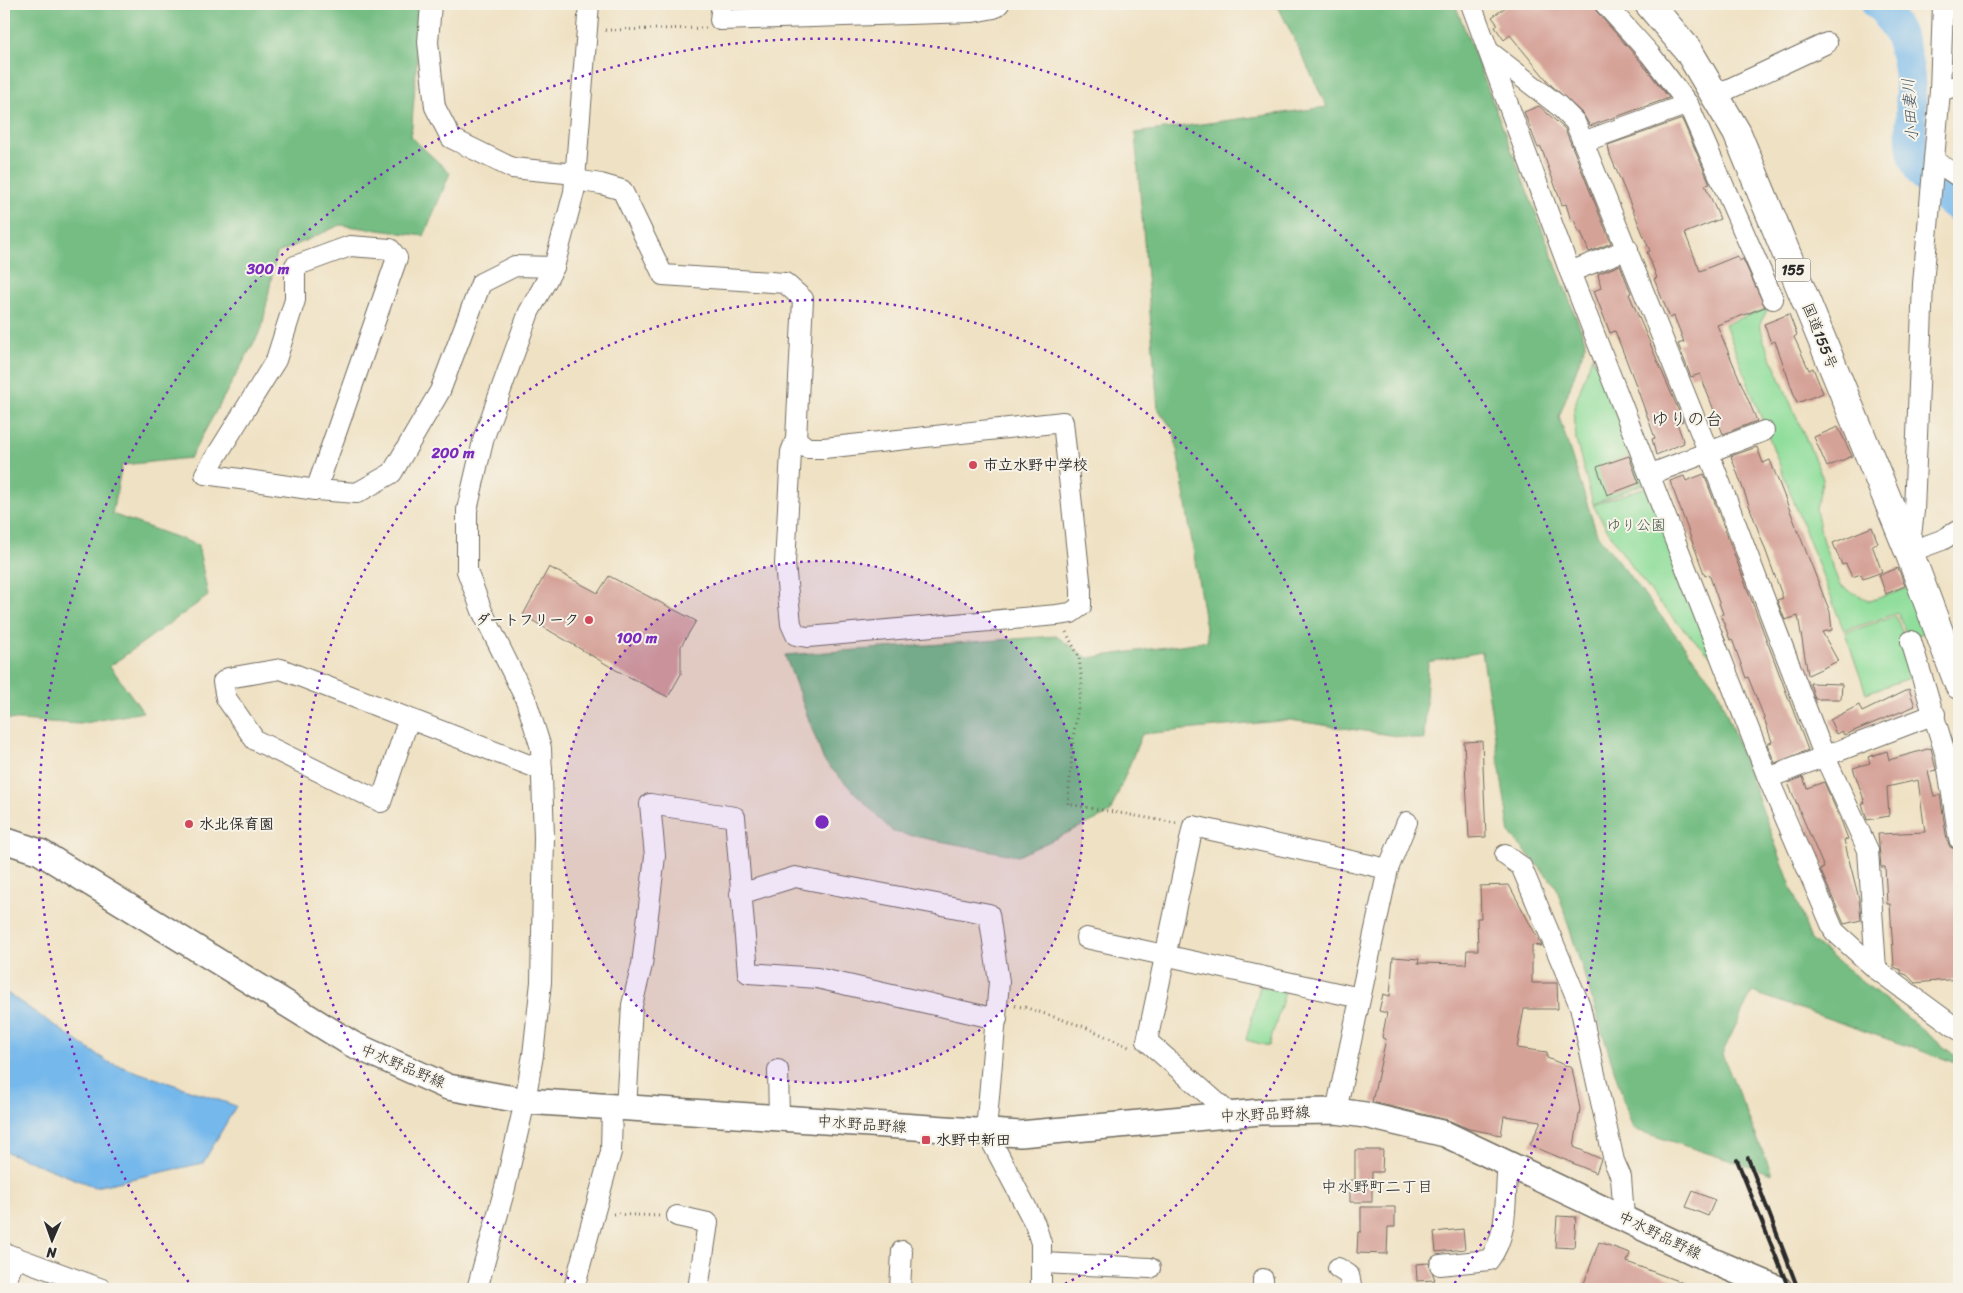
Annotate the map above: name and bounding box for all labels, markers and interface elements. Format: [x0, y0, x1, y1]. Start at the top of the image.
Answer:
water label: 小田妻川 [1893, 77, 1927, 143]
text: 300 m [246, 256, 290, 282]
road number: 155 [1776, 258, 1810, 282]
street label: 国道155号 [1795, 299, 1845, 373]
district label: ゆりの台 [1651, 403, 1723, 435]
text: 200 m [430, 440, 475, 466]
place label: 市立水野中学校 [983, 452, 1088, 478]
marker: 市立水野中学校 [967, 459, 979, 471]
park label: ゆり公園 [1606, 512, 1666, 538]
place label: ダートフリーク [475, 607, 579, 633]
marker: ダートフリーク [583, 614, 595, 626]
text: 100 m [617, 625, 658, 651]
place label: 水北保育園 [199, 811, 274, 837]
centre of rings [813, 813, 831, 831]
marker: 水北保育園 [183, 818, 195, 830]
street label: 中水野品野線 [356, 1036, 450, 1096]
street label: 中水野品野線 [1219, 1099, 1311, 1129]
street label: 中水野品野線 [816, 1108, 908, 1140]
place label: 水野中新田 [936, 1127, 1011, 1153]
marker: 水野中新田 [920, 1134, 932, 1146]
district label: 中水野町二丁目 [1321, 1172, 1433, 1201]
street label: 中水野品野線 [1614, 1204, 1706, 1266]
north arrow [28, 1216, 78, 1266]
text: N [46, 1240, 58, 1265]

